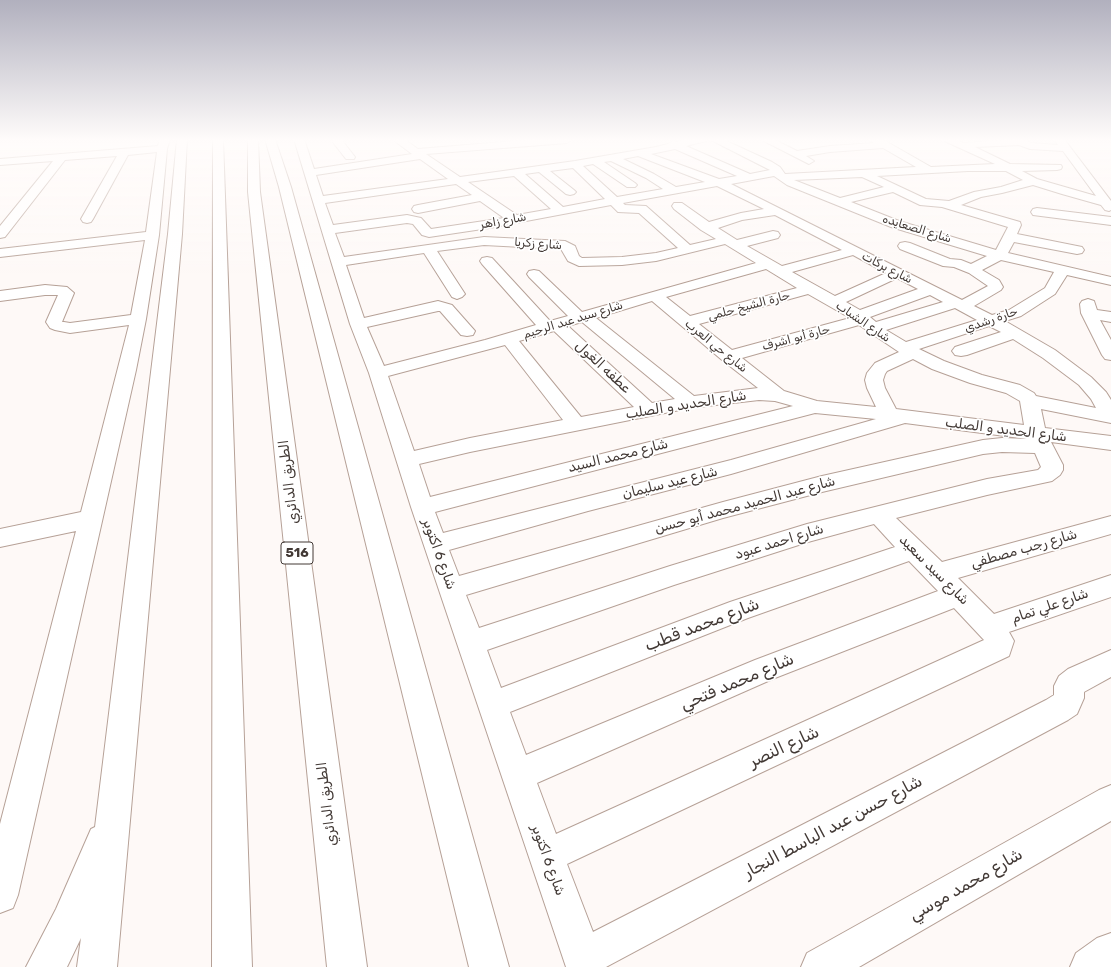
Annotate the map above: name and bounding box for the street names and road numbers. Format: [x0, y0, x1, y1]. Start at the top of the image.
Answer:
street label: شارع زاهر [479, 210, 527, 232]
street label: شارع الصعايده [881, 212, 953, 246]
street label: شارع زكريا [514, 235, 562, 253]
street label: شارع بركات [859, 249, 915, 287]
street label: حارة الشيخ حلمي [706, 288, 792, 324]
street label: شارع سيد عبد الرحيم [521, 298, 625, 342]
street label: شارع الشباب [833, 299, 893, 345]
street label: حارة رشدي [962, 304, 1020, 336]
street label: شارع حي العرب [682, 316, 750, 376]
street label: حارة أبو اشرف [760, 322, 832, 354]
street label: عطفه الغول [572, 337, 634, 397]
street label: شارع الحديد و الصلب [624, 387, 748, 423]
street label: شارع الحديد و الصلب [944, 414, 1068, 446]
street label: شارع محمد السيد [566, 435, 670, 477]
street label: الطريق الدائري [276, 439, 302, 525]
street label: شارع عيد سليمان [621, 463, 719, 503]
street label: شارع عبد الحميد محمد أبو حسن [653, 473, 837, 537]
street label: شارع 6 اكتوبر [418, 516, 460, 592]
street label: شارع احمد عبود [733, 521, 825, 563]
street label: شارع رجب مصطفي [969, 526, 1079, 572]
street label: شارع سيد سعيد [895, 531, 973, 609]
road number: 516 [281, 542, 313, 564]
street label: شارع علي تمام [1009, 585, 1091, 627]
street label: شارع محمد قطب [642, 594, 762, 656]
street label: شارع محمد فتحي [677, 649, 797, 715]
street label: شارع النصر [746, 722, 822, 772]
street label: الطريق الدائري [314, 761, 340, 847]
street label: شارع حسن عبد الباسط النجار [740, 771, 926, 883]
street label: شارع 6 اكتوبر [527, 822, 569, 898]
street label: شارع محمد موسي [906, 844, 1026, 926]

